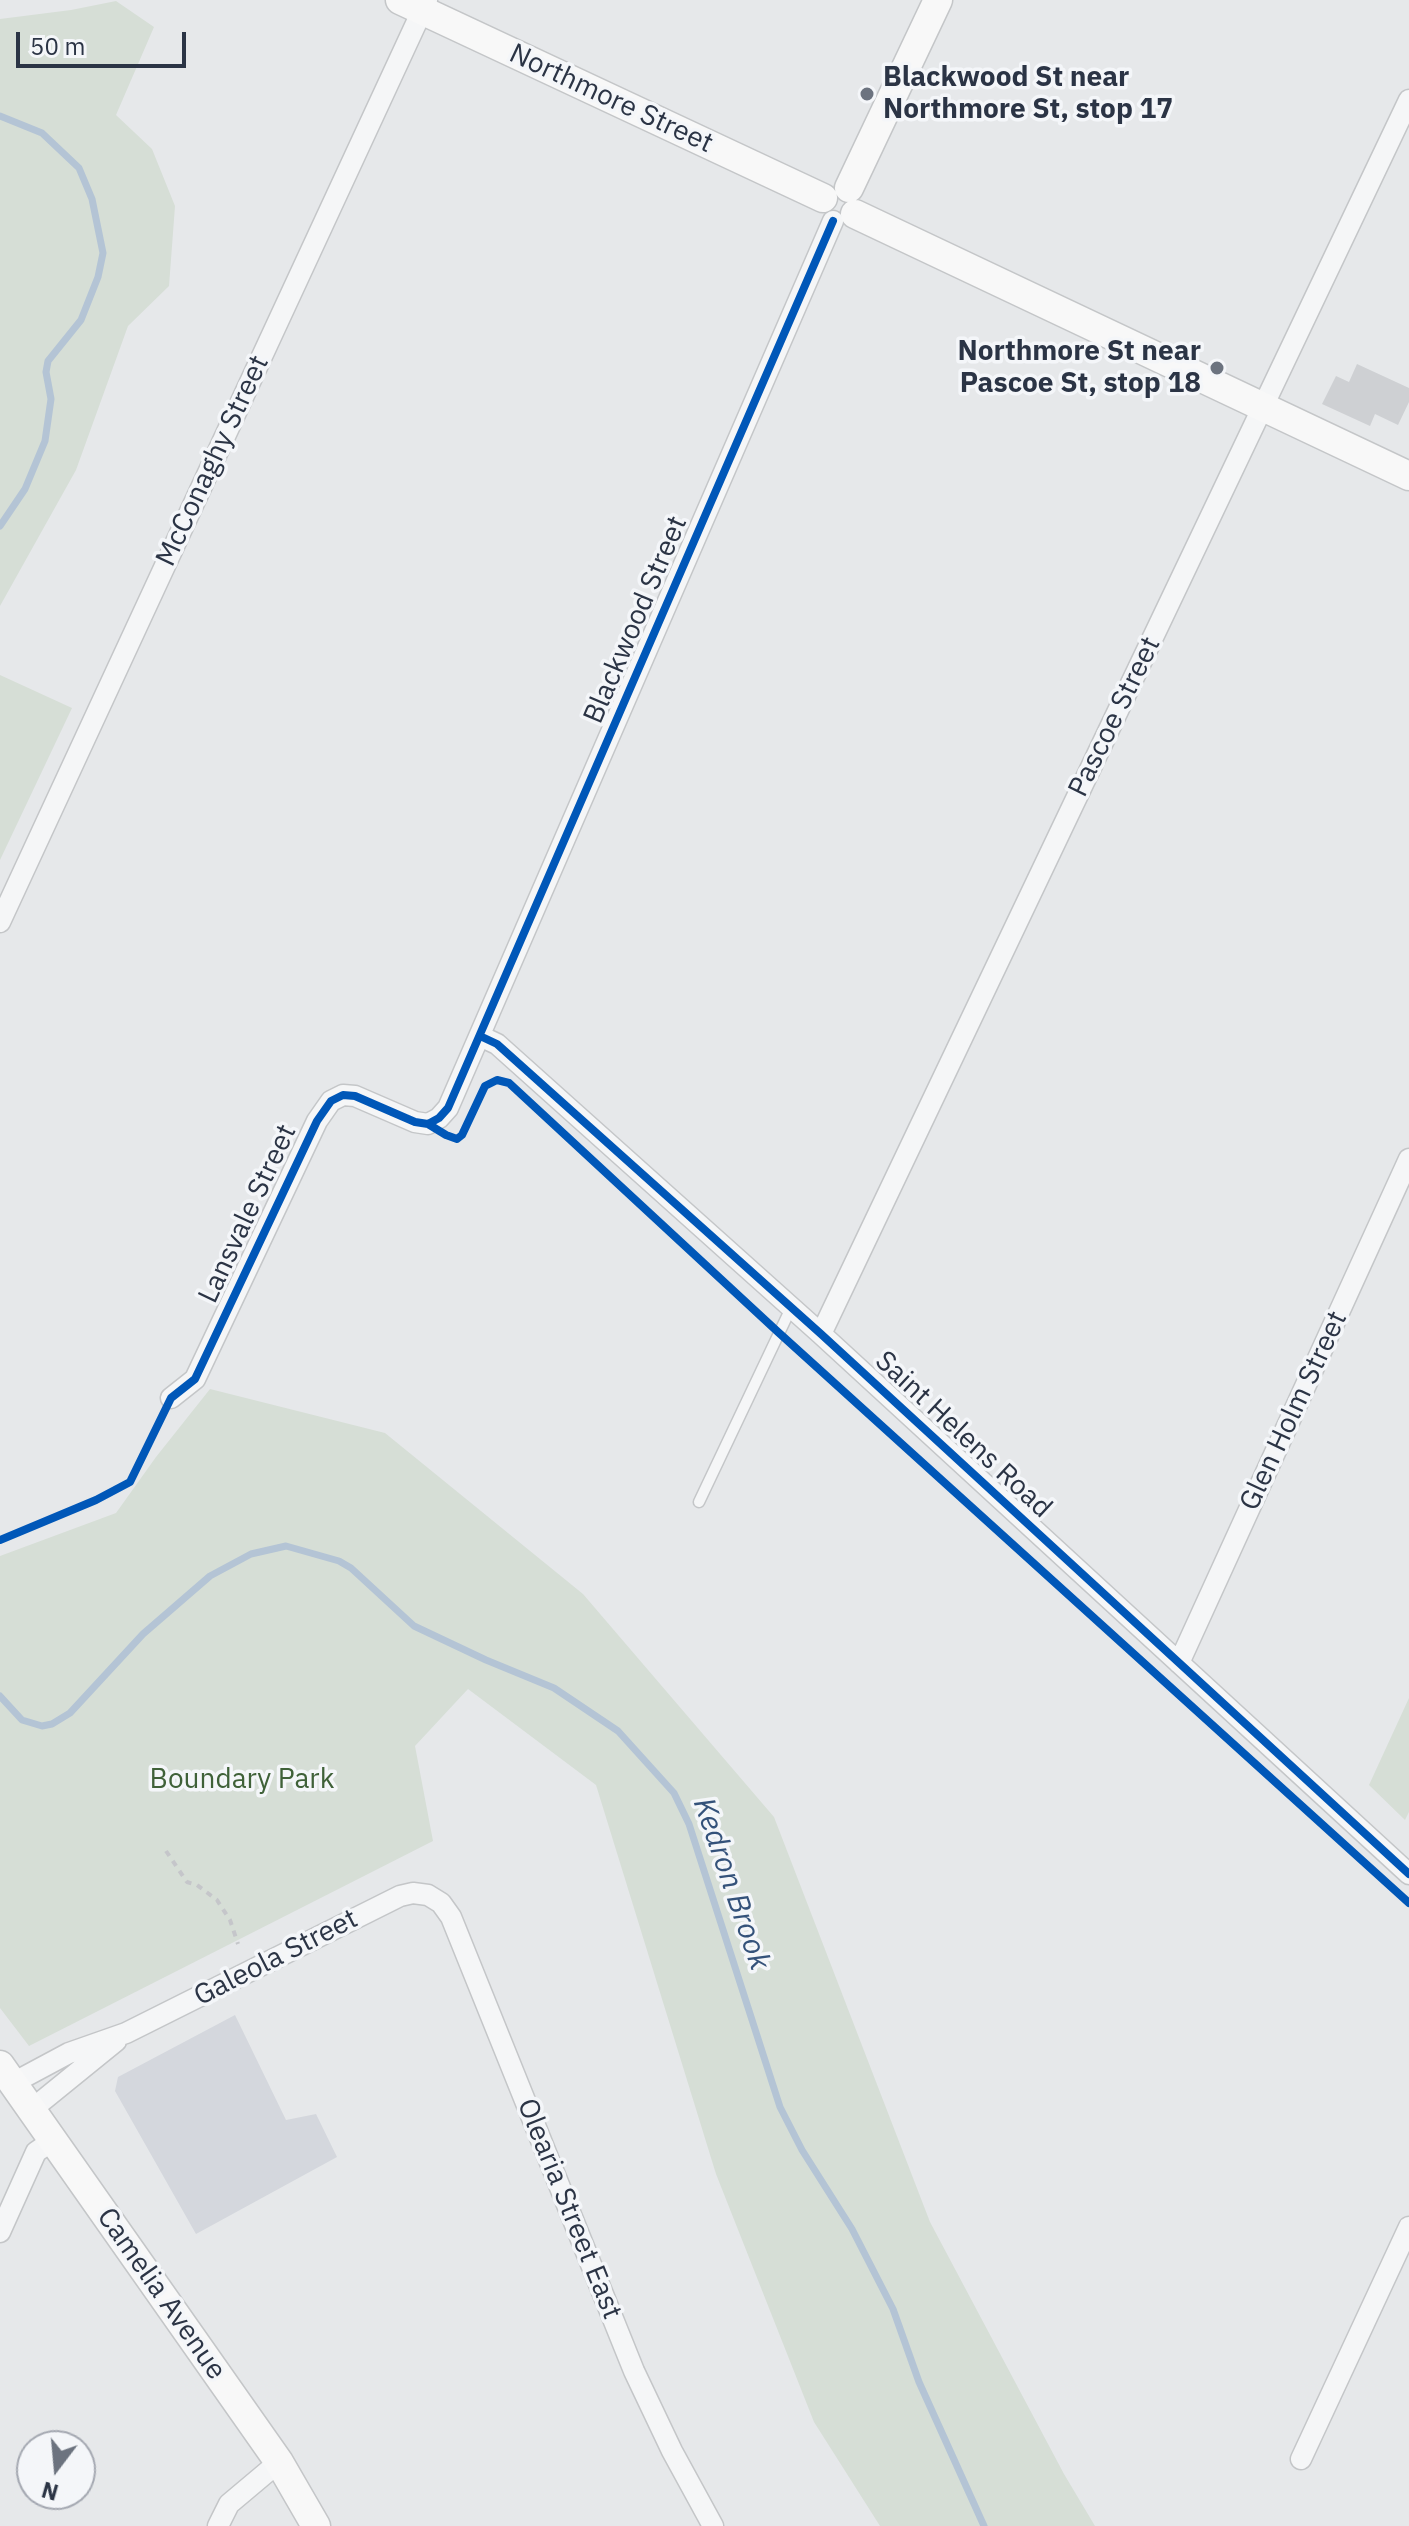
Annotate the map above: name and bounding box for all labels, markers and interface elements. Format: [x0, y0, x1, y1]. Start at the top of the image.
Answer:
scale bar [20, 16, 190, 66]
text: 50 m [30, 30, 85, 62]
street label: Northmore Street [504, 37, 718, 161]
place label: Blackwood St near Northmore St, stop 17 [883, 61, 1173, 127]
marker: Blackwood St near Northmore St, stop 17 [858, 85, 876, 103]
place label: Northmore St near Pascoe St, stop 18 [957, 335, 1201, 401]
street label: McConaghy Street [149, 350, 277, 572]
marker: Northmore St near Pascoe St, stop 18 [1208, 359, 1226, 377]
street label: Blackwood Street [577, 511, 695, 729]
street label: Pascoe Street [1062, 632, 1168, 802]
street label: Lansvale Street [192, 1119, 304, 1309]
street label: Glen Holm Street [1233, 1306, 1355, 1516]
street label: Saint Helens Road [868, 1345, 1058, 1525]
park label: Boundary Park [150, 1763, 334, 1797]
water label: Kedron Brook [685, 1793, 777, 1975]
street label: Galeola Street [189, 1902, 363, 2014]
street label: Olearia Street East [509, 2094, 629, 2324]
street label: Camelia Avenue [89, 2202, 233, 2386]
north arrow [16, 2430, 96, 2510]
text: N [38, 2475, 61, 2508]

